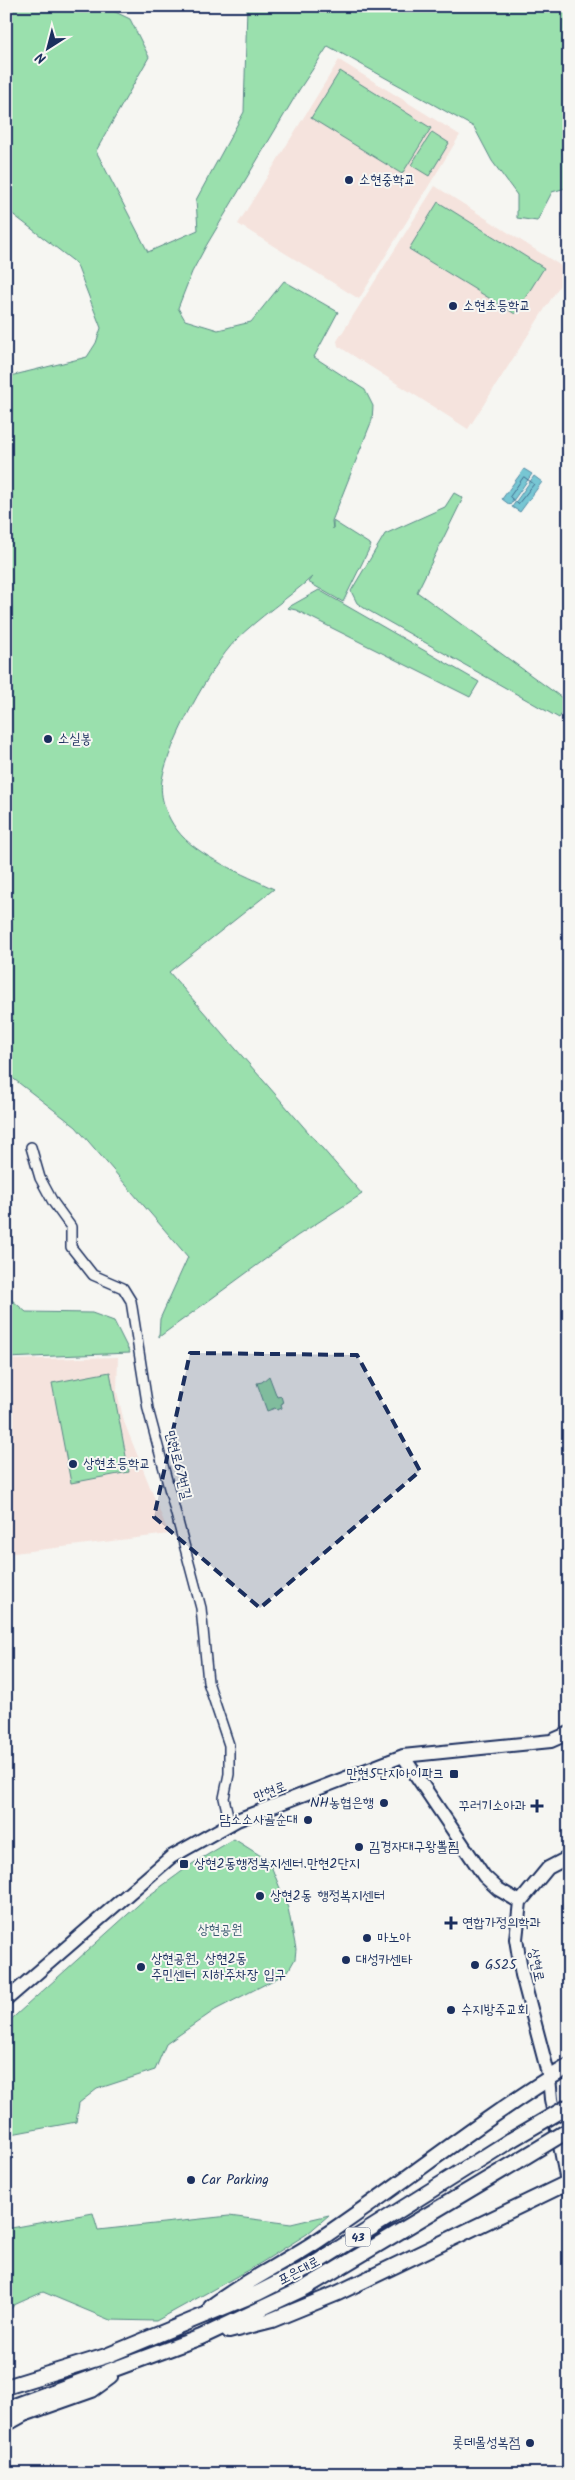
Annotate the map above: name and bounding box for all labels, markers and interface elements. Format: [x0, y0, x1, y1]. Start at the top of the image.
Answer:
north arrow [22, 22, 72, 72]
text: N [31, 46, 51, 69]
place label: 소현중학교 [359, 169, 415, 191]
marker: 소현중학교 [343, 174, 355, 186]
place label: 소현초등학교 [463, 295, 531, 317]
marker: 소현초등학교 [447, 300, 459, 312]
place label: 소실봉 [58, 728, 92, 750]
marker: 소실봉 [42, 733, 54, 745]
street label: 만현로67번길 [159, 1428, 197, 1503]
place label: 상현초등학교 [83, 1453, 151, 1475]
marker: 상현초등학교 [67, 1458, 79, 1470]
place label: 만현5단지아이파크 [346, 1763, 444, 1785]
marker: 만현5단지아이파크 [448, 1768, 460, 1780]
street label: 만현로 [250, 1776, 290, 1808]
place label: NH농협은행 [310, 1792, 374, 1814]
place label: 꾸러기소아과 [458, 1795, 526, 1817]
marker: NH농협은행 [378, 1797, 390, 1809]
marker: 꾸러기소아과 [530, 1799, 544, 1813]
place label: 담소소사골순대 [219, 1809, 298, 1831]
marker: 담소소사골순대 [302, 1814, 314, 1826]
place label: 김경자대구왕뽈찜 [369, 1836, 459, 1858]
marker: 김경자대구왕뽈찜 [353, 1841, 365, 1853]
place label: 상현2동행정복지센터.만현2단지 [194, 1853, 360, 1875]
marker: 상현2동행정복지센터.만현2단지 [178, 1858, 190, 1870]
place label: 상현2동 행정복지센터 [270, 1885, 385, 1907]
marker: 상현2동 행정복지센터 [254, 1890, 266, 1902]
place label: 연합가정의학과 [462, 1912, 541, 1934]
marker: 연합가정의학과 [444, 1916, 458, 1930]
park label: 상현공원 [197, 1919, 243, 1941]
place label: 마노아 [377, 1927, 412, 1949]
marker: 마노아 [361, 1932, 373, 1944]
street label: 상현로 [522, 1946, 550, 1984]
place label: 상현공원, 상현2동 주민센터 지하주차장 입구 [151, 1948, 286, 1986]
place label: 대성카센타 [356, 1949, 413, 1971]
marker: 대성카센타 [340, 1954, 352, 1966]
place label: GS25 [485, 1954, 518, 1976]
marker: GS25 [469, 1959, 481, 1971]
marker: 상현공원, 상현2동 주민센터 지하주차장 입구 [135, 1961, 147, 1973]
place label: 수지방주교회 [461, 1999, 529, 2021]
marker: 수지방주교회 [445, 2004, 457, 2016]
place label: Car Parking [201, 2169, 269, 2191]
marker: Car Parking [185, 2174, 197, 2186]
road number: 43 [346, 2228, 370, 2246]
street label: 포은대로 [274, 2251, 324, 2291]
place label: 롯데몰성복점 [452, 2432, 520, 2454]
marker: 롯데몰성복점 [524, 2437, 536, 2449]

